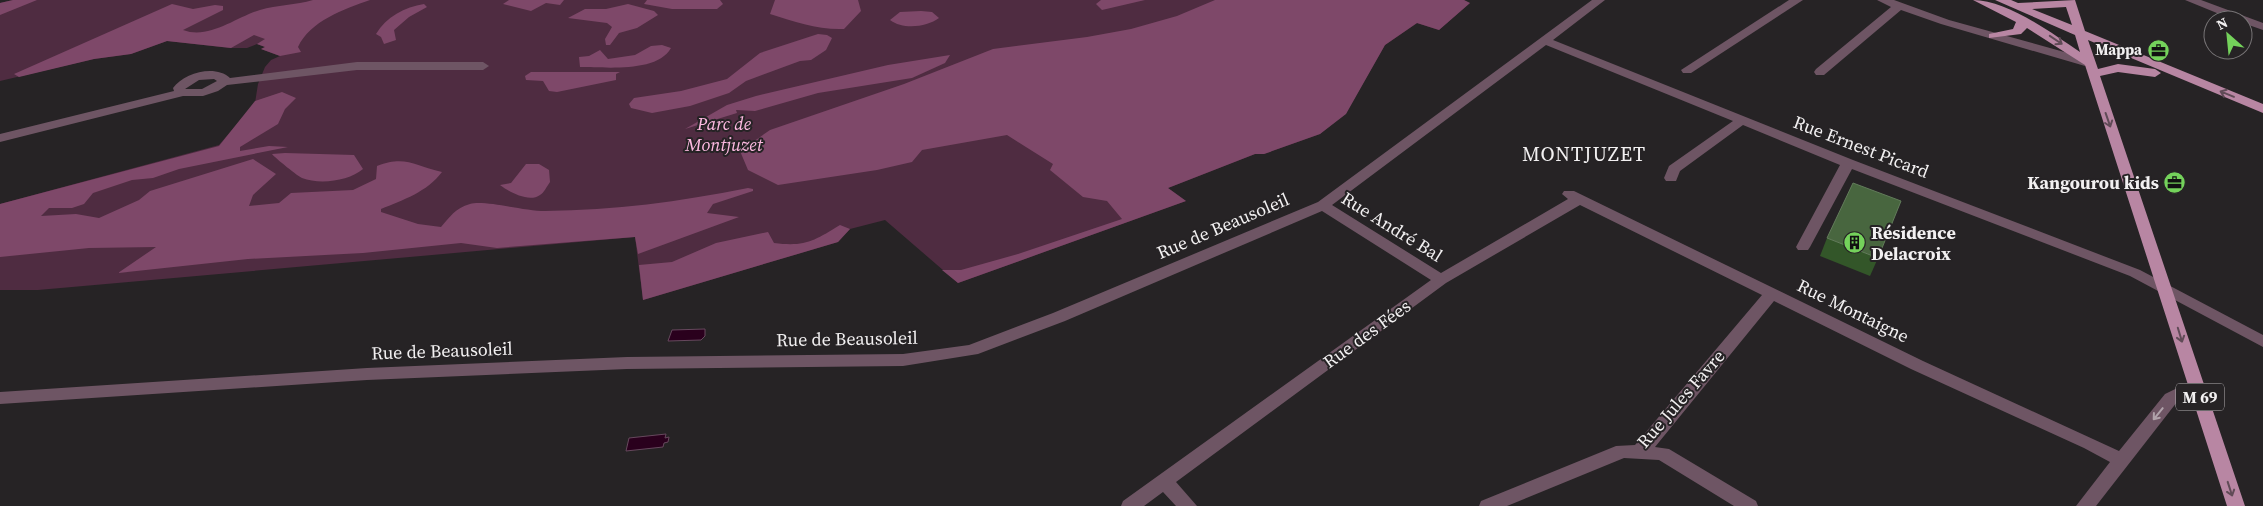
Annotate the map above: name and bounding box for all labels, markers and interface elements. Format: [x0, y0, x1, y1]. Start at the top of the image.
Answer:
north arrow [2203, 10, 2253, 60]
text: N [2213, 12, 2231, 35]
one-way arrow [2049, 35, 2063, 45]
office icon: Mappa [2146, 38, 2170, 62]
place label: Mappa [2095, 39, 2143, 60]
one-way arrow [2220, 89, 2235, 99]
street label: Rue Ernest Picard [1790, 109, 1933, 184]
park label: Parc de Montjuzet [684, 111, 764, 157]
one-way arrow [2104, 112, 2114, 128]
district label: MONTJUZET [1522, 140, 1646, 168]
place label: Kangourou kids [2027, 170, 2159, 195]
office icon: Kangourou kids [2163, 171, 2187, 195]
street label: Rue de Beausoleil [1153, 186, 1293, 265]
street label: Rue André Bal [1337, 186, 1448, 268]
place label: Résidence Delacroix [1871, 220, 1956, 266]
building icon: Résidence Delacroix [1843, 231, 1867, 255]
street label: Rue Montaigne [1793, 273, 1913, 348]
street label: Rue des Fées [1318, 293, 1416, 374]
street label: Rue de Beausoleil [776, 325, 918, 352]
one-way arrow [2176, 326, 2186, 342]
street label: Rue de Beausoleil [371, 336, 513, 365]
street label: Rue Jules Favre [1631, 344, 1730, 453]
road number: M 69 [2176, 384, 2224, 411]
one-way arrow [2153, 407, 2164, 420]
one-way arrow [2226, 481, 2236, 497]

